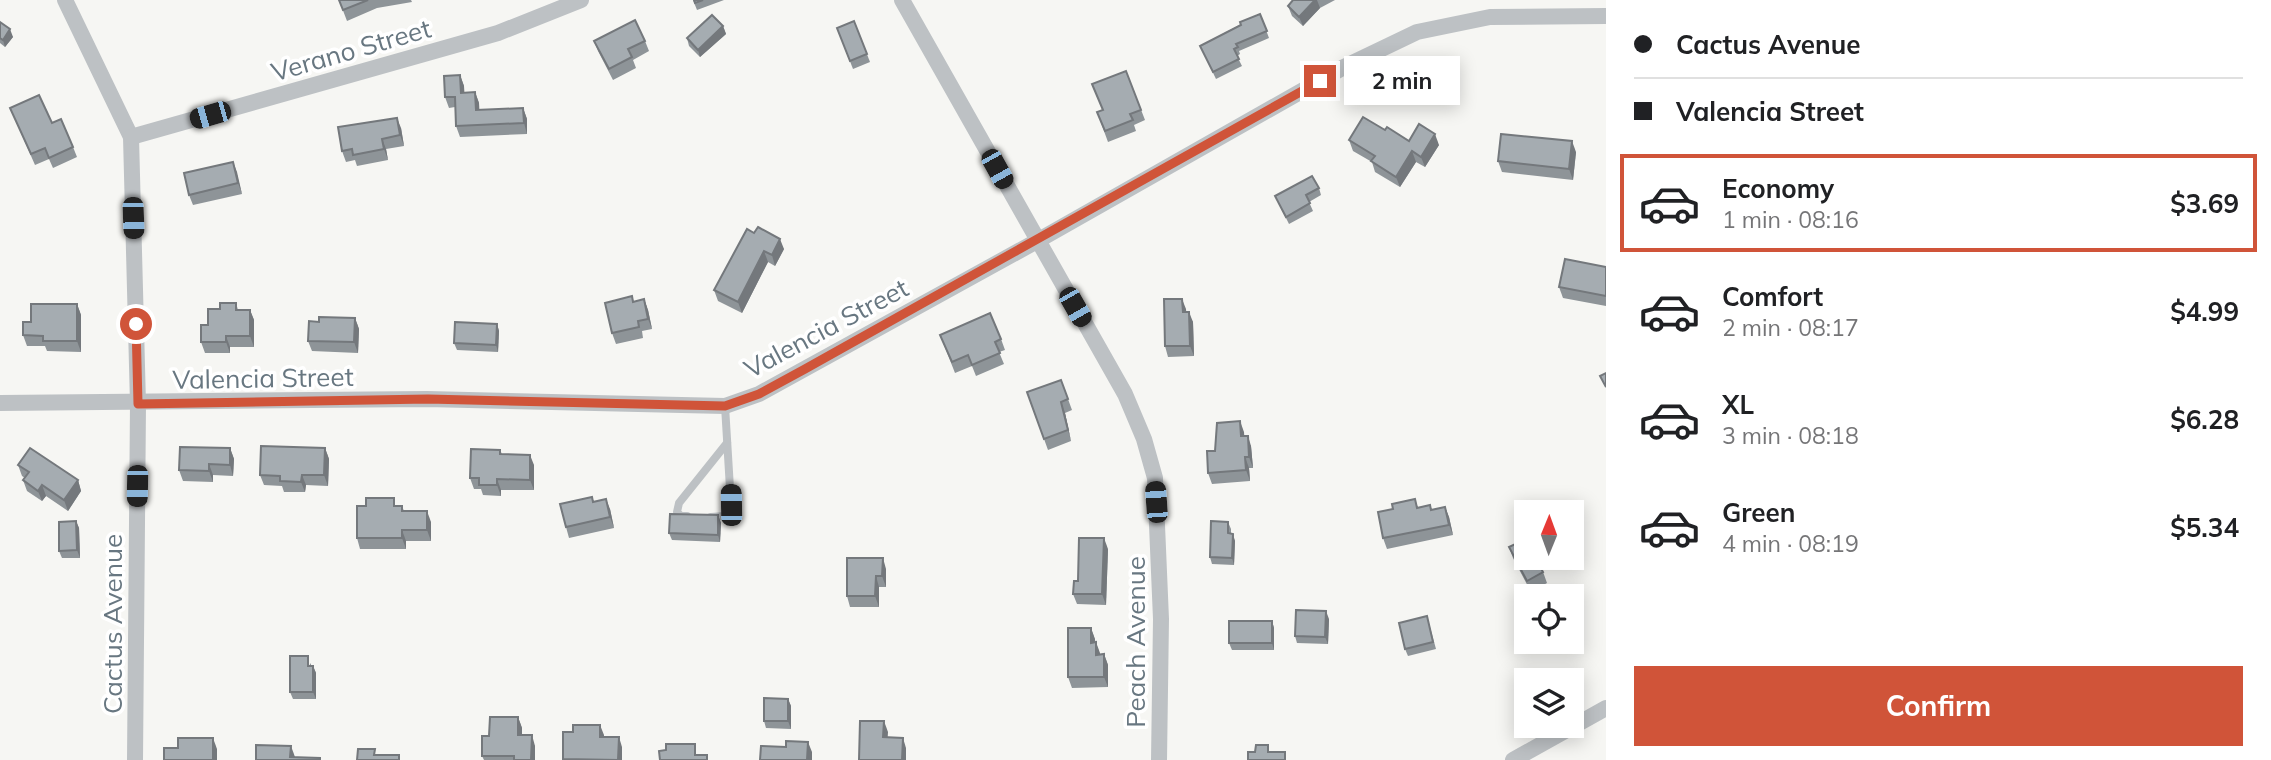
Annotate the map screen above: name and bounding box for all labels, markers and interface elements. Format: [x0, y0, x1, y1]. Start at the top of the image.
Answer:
street label: Verano Street [267, 11, 435, 89]
text: Cactus Avenue [1676, 28, 1860, 61]
callout: 2 min [1344, 56, 1460, 106]
route end [1304, 65, 1336, 97]
text: 2 min [1372, 66, 1432, 95]
text: Valencia Street [1676, 95, 1864, 128]
car [187, 99, 234, 131]
car [978, 146, 1017, 192]
icon: car [1638, 172, 1701, 235]
text: Economy [1722, 172, 1834, 205]
text: $3.69 [2170, 187, 2239, 220]
car [122, 197, 145, 239]
text: 1 min · 08:16 [1722, 205, 1859, 234]
street label: Valencia Street [738, 271, 914, 385]
icon: car [1638, 280, 1701, 343]
text: Comfort [1722, 280, 1823, 313]
car [1056, 284, 1095, 330]
text: $4.99 [2170, 295, 2239, 328]
route start [120, 308, 152, 340]
text: 2 min · 08:17 [1722, 313, 1859, 342]
street label: Valencia Street [172, 360, 354, 396]
icon: car [1638, 388, 1701, 451]
text: XL [1722, 388, 1754, 421]
text: $6.28 [2170, 403, 2239, 436]
text: 3 min · 08:18 [1722, 421, 1859, 450]
car [127, 465, 148, 507]
car [1145, 480, 1168, 524]
car [721, 484, 742, 526]
icon: car [1638, 496, 1701, 559]
text: Green [1722, 496, 1795, 529]
north arrow [1514, 500, 1584, 570]
map controls [1514, 500, 1584, 738]
text: $5.34 [2170, 511, 2239, 544]
text: 4 min · 08:19 [1722, 529, 1859, 558]
street label: Cactus Avenue [96, 534, 129, 714]
street label: Peach Avenue [1119, 556, 1152, 728]
button: locate [1514, 584, 1584, 654]
button: Confirm [1634, 666, 2243, 746]
button: layers [1514, 668, 1584, 738]

